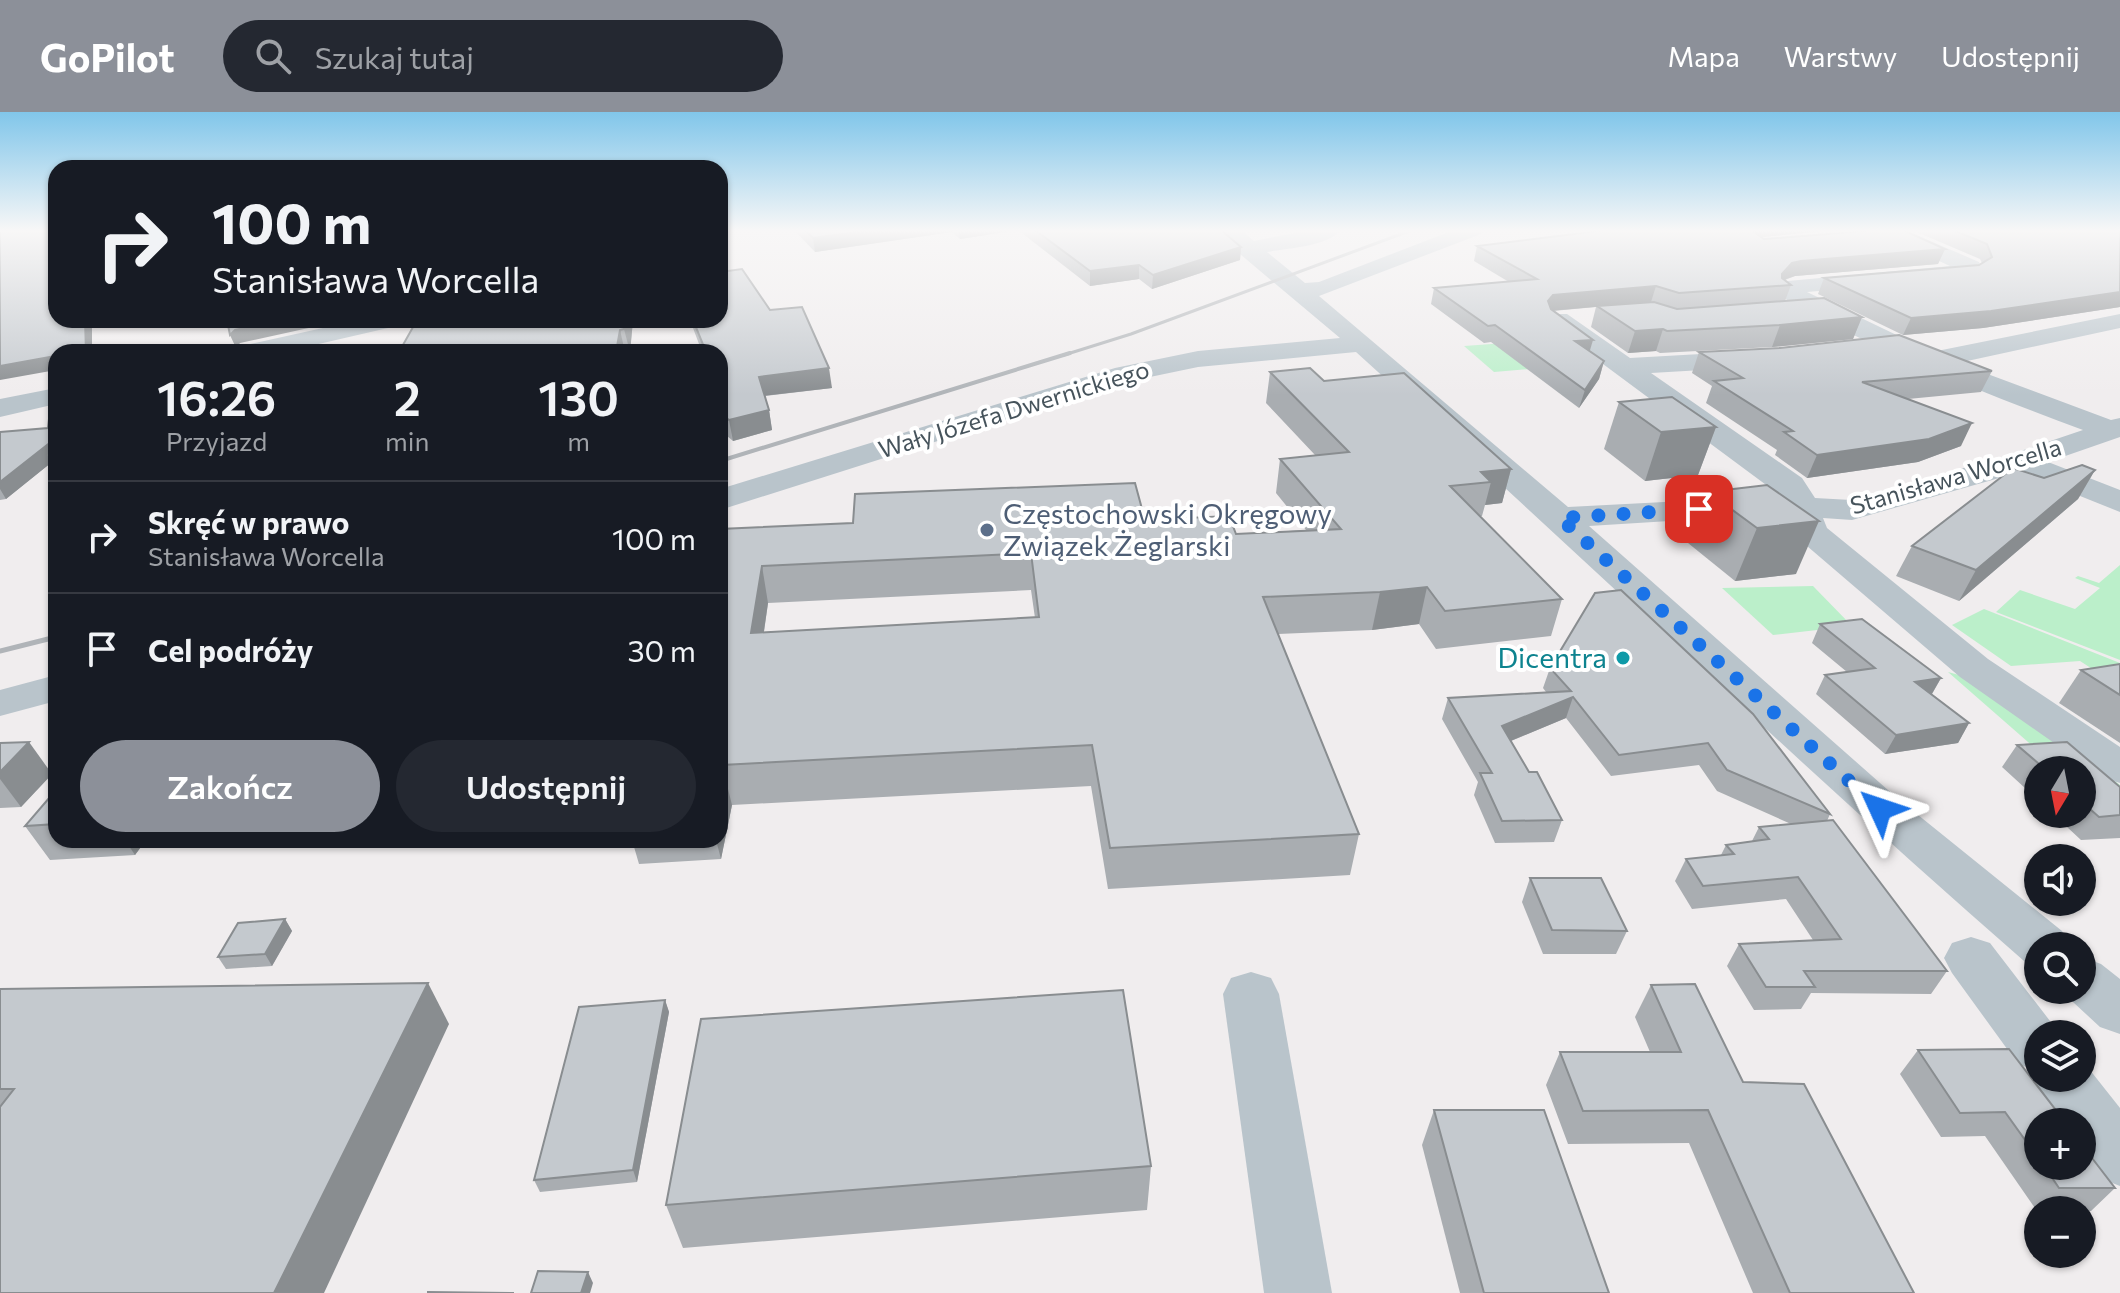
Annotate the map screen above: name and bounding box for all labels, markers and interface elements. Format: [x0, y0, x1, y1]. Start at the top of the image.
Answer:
search box [223, 20, 783, 92]
text: GoPilot [40, 33, 175, 80]
icon: search [251, 34, 295, 78]
text: Szukaj tutaj [315, 38, 474, 75]
text: Mapa [1667, 39, 1740, 73]
text: Warstwy [1784, 39, 1897, 73]
text: Udostępnij [1941, 39, 2080, 73]
text: 100 m [212, 187, 371, 256]
icon: right [80, 192, 184, 296]
text: Stanisława Worcella [212, 256, 539, 300]
street label: Wały Józefa Dwernickiego [875, 354, 1152, 464]
text: 16:26 [157, 367, 276, 426]
text: 2 [394, 367, 421, 426]
text: 130 [538, 367, 619, 426]
text: Przyjazd [166, 425, 267, 456]
text: min [385, 425, 429, 456]
text: m [567, 425, 590, 456]
street label: Stanisława Worcella [1847, 432, 2065, 520]
pin [1665, 475, 1733, 543]
icon: arrive [1677, 487, 1721, 531]
place label: Częstochowski Okręgowy Związek Żeglarski [1003, 496, 1332, 562]
text: Skręć w prawo [148, 503, 349, 540]
icon: right [80, 515, 124, 559]
text: 100 m [612, 519, 696, 556]
marker: Częstochowski Okręgowy Związek Żeglarski [978, 521, 996, 539]
text: Stanisława Worcella [148, 540, 384, 571]
icon: arrive [80, 627, 124, 671]
text: Cel podróży [148, 631, 313, 668]
text: 30 m [627, 631, 696, 668]
place label: Dicentra [1497, 640, 1607, 674]
marker: Dicentra [1614, 649, 1632, 667]
button: Zakończ [80, 740, 380, 832]
button: Udostępnij [396, 740, 696, 832]
north arrow [2024, 756, 2096, 828]
map controls [2024, 756, 2096, 1268]
position arrow [1838, 767, 1922, 851]
button: sound [2024, 844, 2096, 916]
button: search [2024, 932, 2096, 1004]
button: layers [2024, 1020, 2096, 1092]
button: + [2024, 1108, 2096, 1180]
button: − [2024, 1196, 2096, 1268]

